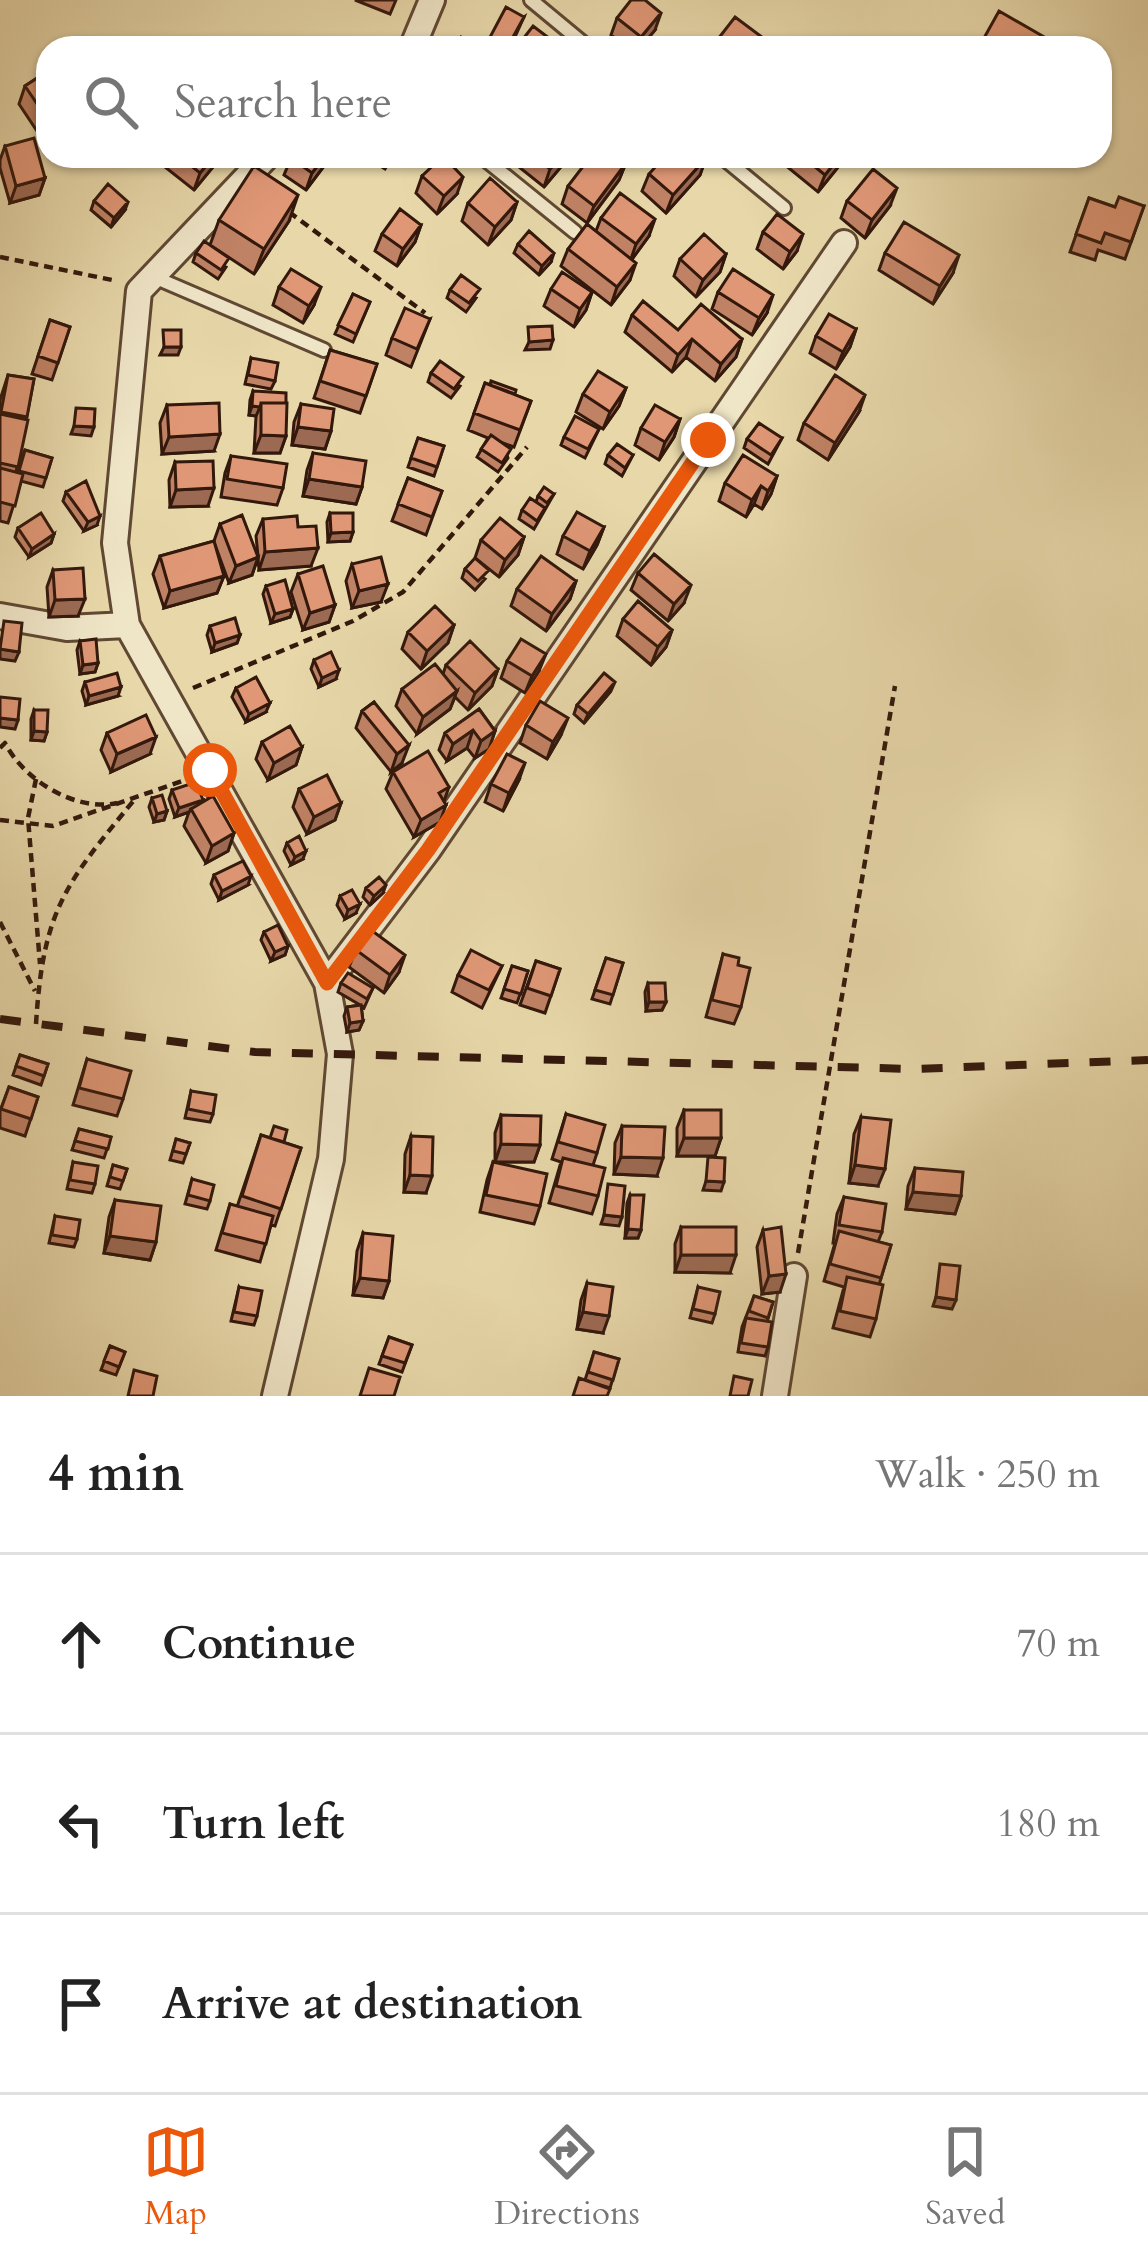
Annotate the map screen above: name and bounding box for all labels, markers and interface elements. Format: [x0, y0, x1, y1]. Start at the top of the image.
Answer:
search box [36, 36, 1112, 168]
icon: search [78, 69, 144, 135]
text: Search here [174, 72, 392, 133]
route end [681, 413, 735, 467]
route start [183, 743, 237, 797]
text: 4 min [48, 1439, 184, 1509]
text: Walk · 250 m [875, 1448, 1100, 1501]
icon: ahead [48, 1611, 114, 1677]
text: Continue [162, 1613, 356, 1674]
text: 70 m [1017, 1617, 1100, 1670]
icon: left [48, 1791, 114, 1857]
text: Turn left [162, 1793, 344, 1854]
text: 180 m [997, 1797, 1100, 1850]
icon: arrive [48, 1971, 114, 2037]
text: Arrive at destination [162, 1973, 582, 2034]
tab: Map [143, 2119, 209, 2236]
tab: Directions [494, 2119, 640, 2236]
tab: Saved [925, 2119, 1005, 2236]

